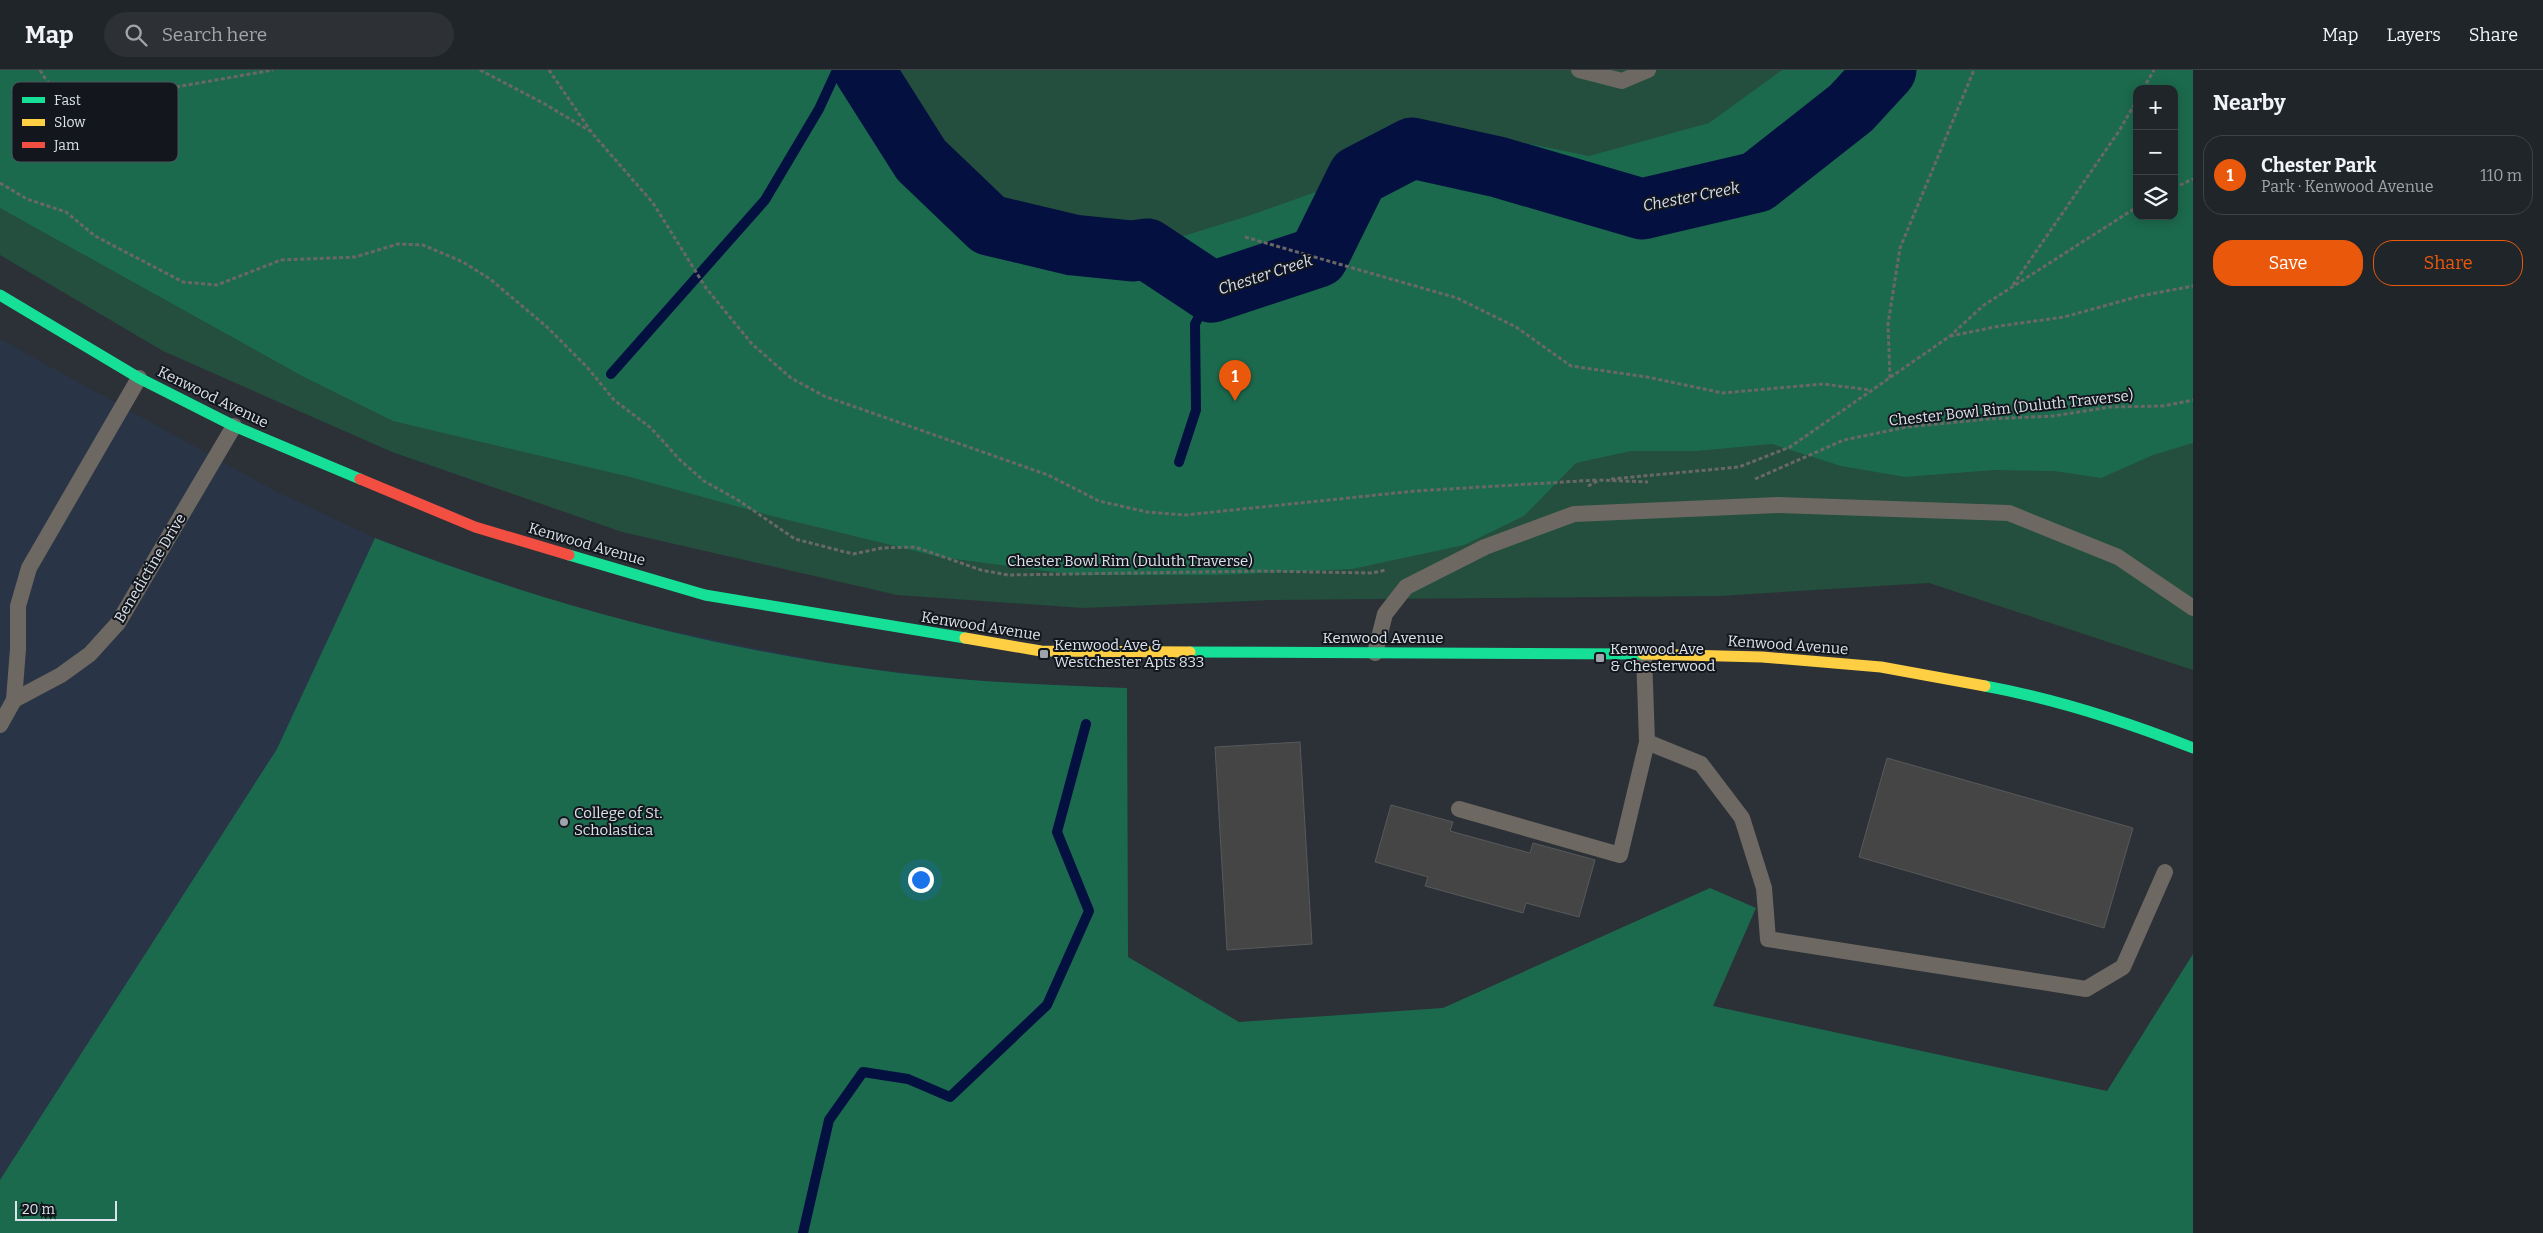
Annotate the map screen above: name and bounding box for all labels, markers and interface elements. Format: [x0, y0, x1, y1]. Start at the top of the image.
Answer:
search box [104, 12, 454, 57]
text: Map [25, 21, 74, 49]
icon: search [122, 21, 150, 49]
text: Search here [162, 23, 267, 46]
text: Map [2322, 24, 2358, 46]
text: Layers [2386, 24, 2441, 46]
text: Share [2469, 24, 2518, 46]
legend [12, 82, 178, 162]
map controls [2133, 85, 2178, 220]
button: + [2133, 85, 2178, 130]
text: Nearby [2213, 90, 2286, 116]
text: Fast [54, 92, 81, 109]
text: Slow [54, 114, 86, 131]
button: − [2133, 130, 2178, 175]
text: Jam [53, 137, 80, 154]
text: Chester Park [2261, 154, 2376, 177]
text: 1 [2227, 166, 2233, 185]
text: 110 m [2480, 166, 2522, 185]
button: layers [2133, 175, 2178, 220]
text: Park · Kenwood Avenue [2261, 177, 2433, 196]
water label: Chester Creek [1641, 178, 1741, 215]
button: Save [2213, 240, 2363, 286]
button: Share [2373, 240, 2523, 286]
water label: Chester Creek [1216, 250, 1315, 299]
pin: 1 [1219, 360, 1251, 401]
street label: Kenwood Avenue [155, 362, 271, 432]
street label: Chester Bowl Rim (Duluth Traverse) [1888, 386, 2134, 430]
street label: Benedictine Drive [110, 510, 190, 626]
street label: Kenwood Avenue [526, 519, 648, 569]
street label: Chester Bowl Rim (Duluth Traverse) [1007, 552, 1253, 570]
street label: Kenwood Avenue [920, 608, 1042, 644]
street label: Kenwood Avenue [1323, 629, 1443, 647]
street label: Kenwood Avenue [1727, 632, 1849, 658]
place label: Kenwood Ave & Westchester Apts 833 [1054, 636, 1204, 671]
place label: Kenwood Ave & Chesterwood [1610, 640, 1715, 675]
marker: Kenwood Ave & Westchester Apts 833 [1038, 648, 1050, 660]
marker: Kenwood Ave & Chesterwood [1594, 652, 1606, 664]
place label: College of St. Scholastica [574, 804, 662, 839]
marker: College of St. Scholastica [558, 816, 570, 828]
your location [908, 867, 934, 893]
scale bar [15, 1198, 118, 1221]
text: 20 m [22, 1201, 55, 1218]

